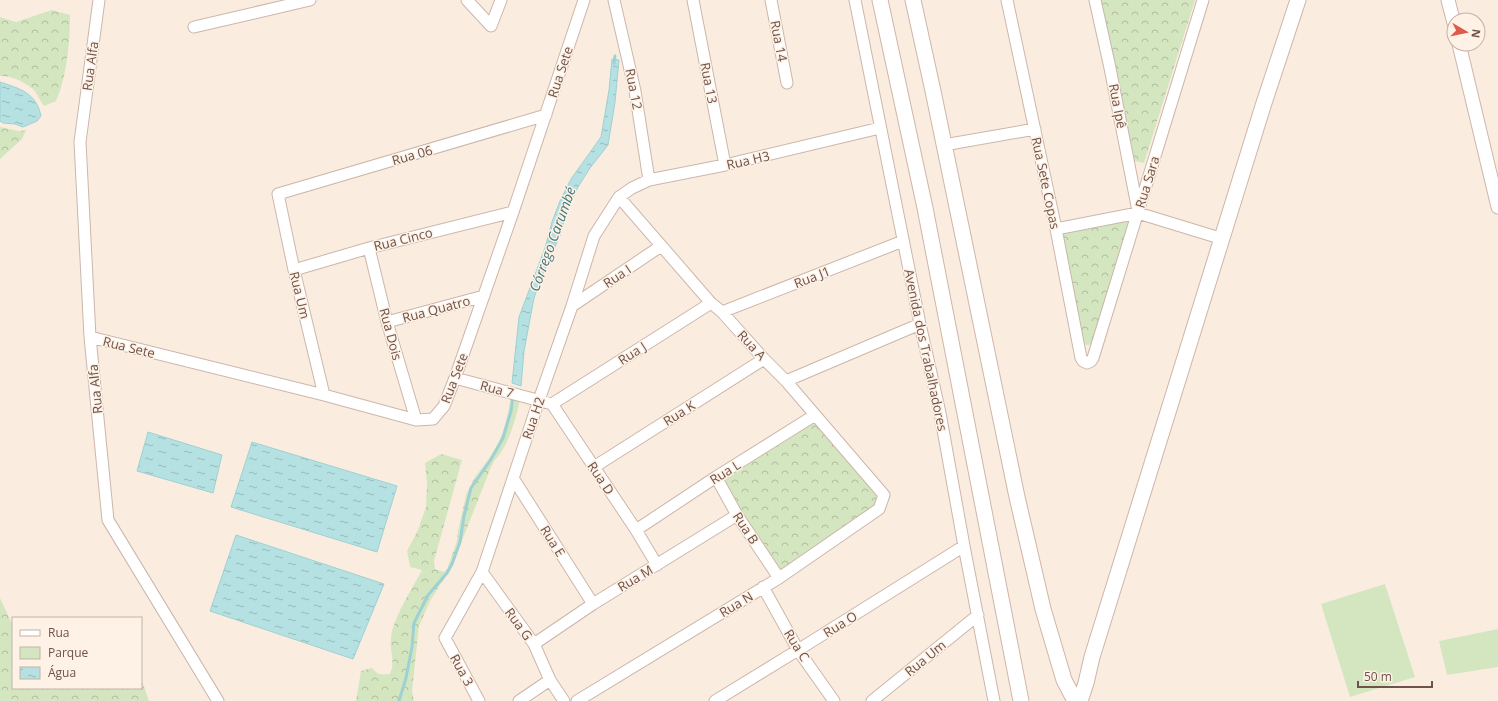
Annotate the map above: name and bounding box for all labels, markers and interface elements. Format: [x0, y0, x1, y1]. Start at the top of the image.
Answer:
north arrow [1446, 12, 1486, 52]
street label: Rua 14 [766, 19, 792, 64]
text: N [1468, 28, 1484, 39]
street label: Rua Alfa [78, 40, 102, 92]
street label: Rua Sete [543, 44, 577, 100]
street label: Rua 13 [696, 61, 722, 105]
street label: Rua 12 [621, 67, 647, 111]
street label: Rua Ipê [1105, 82, 1131, 130]
street label: Rua Sete Copas [1027, 135, 1065, 231]
street label: Rua 06 [390, 141, 434, 169]
street label: Rua H3 [725, 146, 771, 174]
street label: Rua Sara [1131, 154, 1163, 210]
water label: Córrego Carumbé [524, 184, 580, 294]
street label: Rua Cinco [372, 223, 434, 255]
street label: Rua I [599, 260, 635, 292]
street label: Rua J1 [791, 262, 833, 292]
street label: Avenida dos Trabalhadores [900, 267, 952, 433]
street label: Rua Um [285, 269, 315, 321]
street label: Rua Quatro [400, 291, 472, 327]
street label: Rua Dois [375, 306, 407, 362]
street label: Rua A [734, 326, 771, 364]
street label: Rua Sete [101, 332, 157, 362]
street label: Rua J [614, 337, 650, 369]
street label: Rua Sete [436, 350, 472, 406]
street label: Rua Alfa [83, 363, 107, 415]
street label: Rua 7 [478, 376, 516, 402]
street label: Rua H2 [517, 394, 549, 442]
street label: Rua K [660, 396, 698, 430]
street label: Rua L [706, 455, 744, 488]
street label: Rua D [583, 458, 619, 498]
street label: Rua B [729, 508, 763, 548]
street label: Rua E [536, 522, 570, 560]
street label: Rua M [614, 560, 656, 596]
street label: Rua N [716, 587, 756, 621]
street label: Rua G [501, 604, 537, 644]
street label: Rua O [820, 607, 860, 641]
legend [12, 617, 142, 689]
text: Rua [48, 624, 69, 641]
street label: Rua C [780, 625, 814, 665]
street label: Rua Um [901, 636, 949, 680]
text: Parque [48, 644, 88, 661]
street label: Rua 3 [446, 651, 478, 689]
scale bar [1358, 663, 1432, 689]
text: Água [48, 664, 76, 681]
text: 50 m [1364, 668, 1392, 685]

